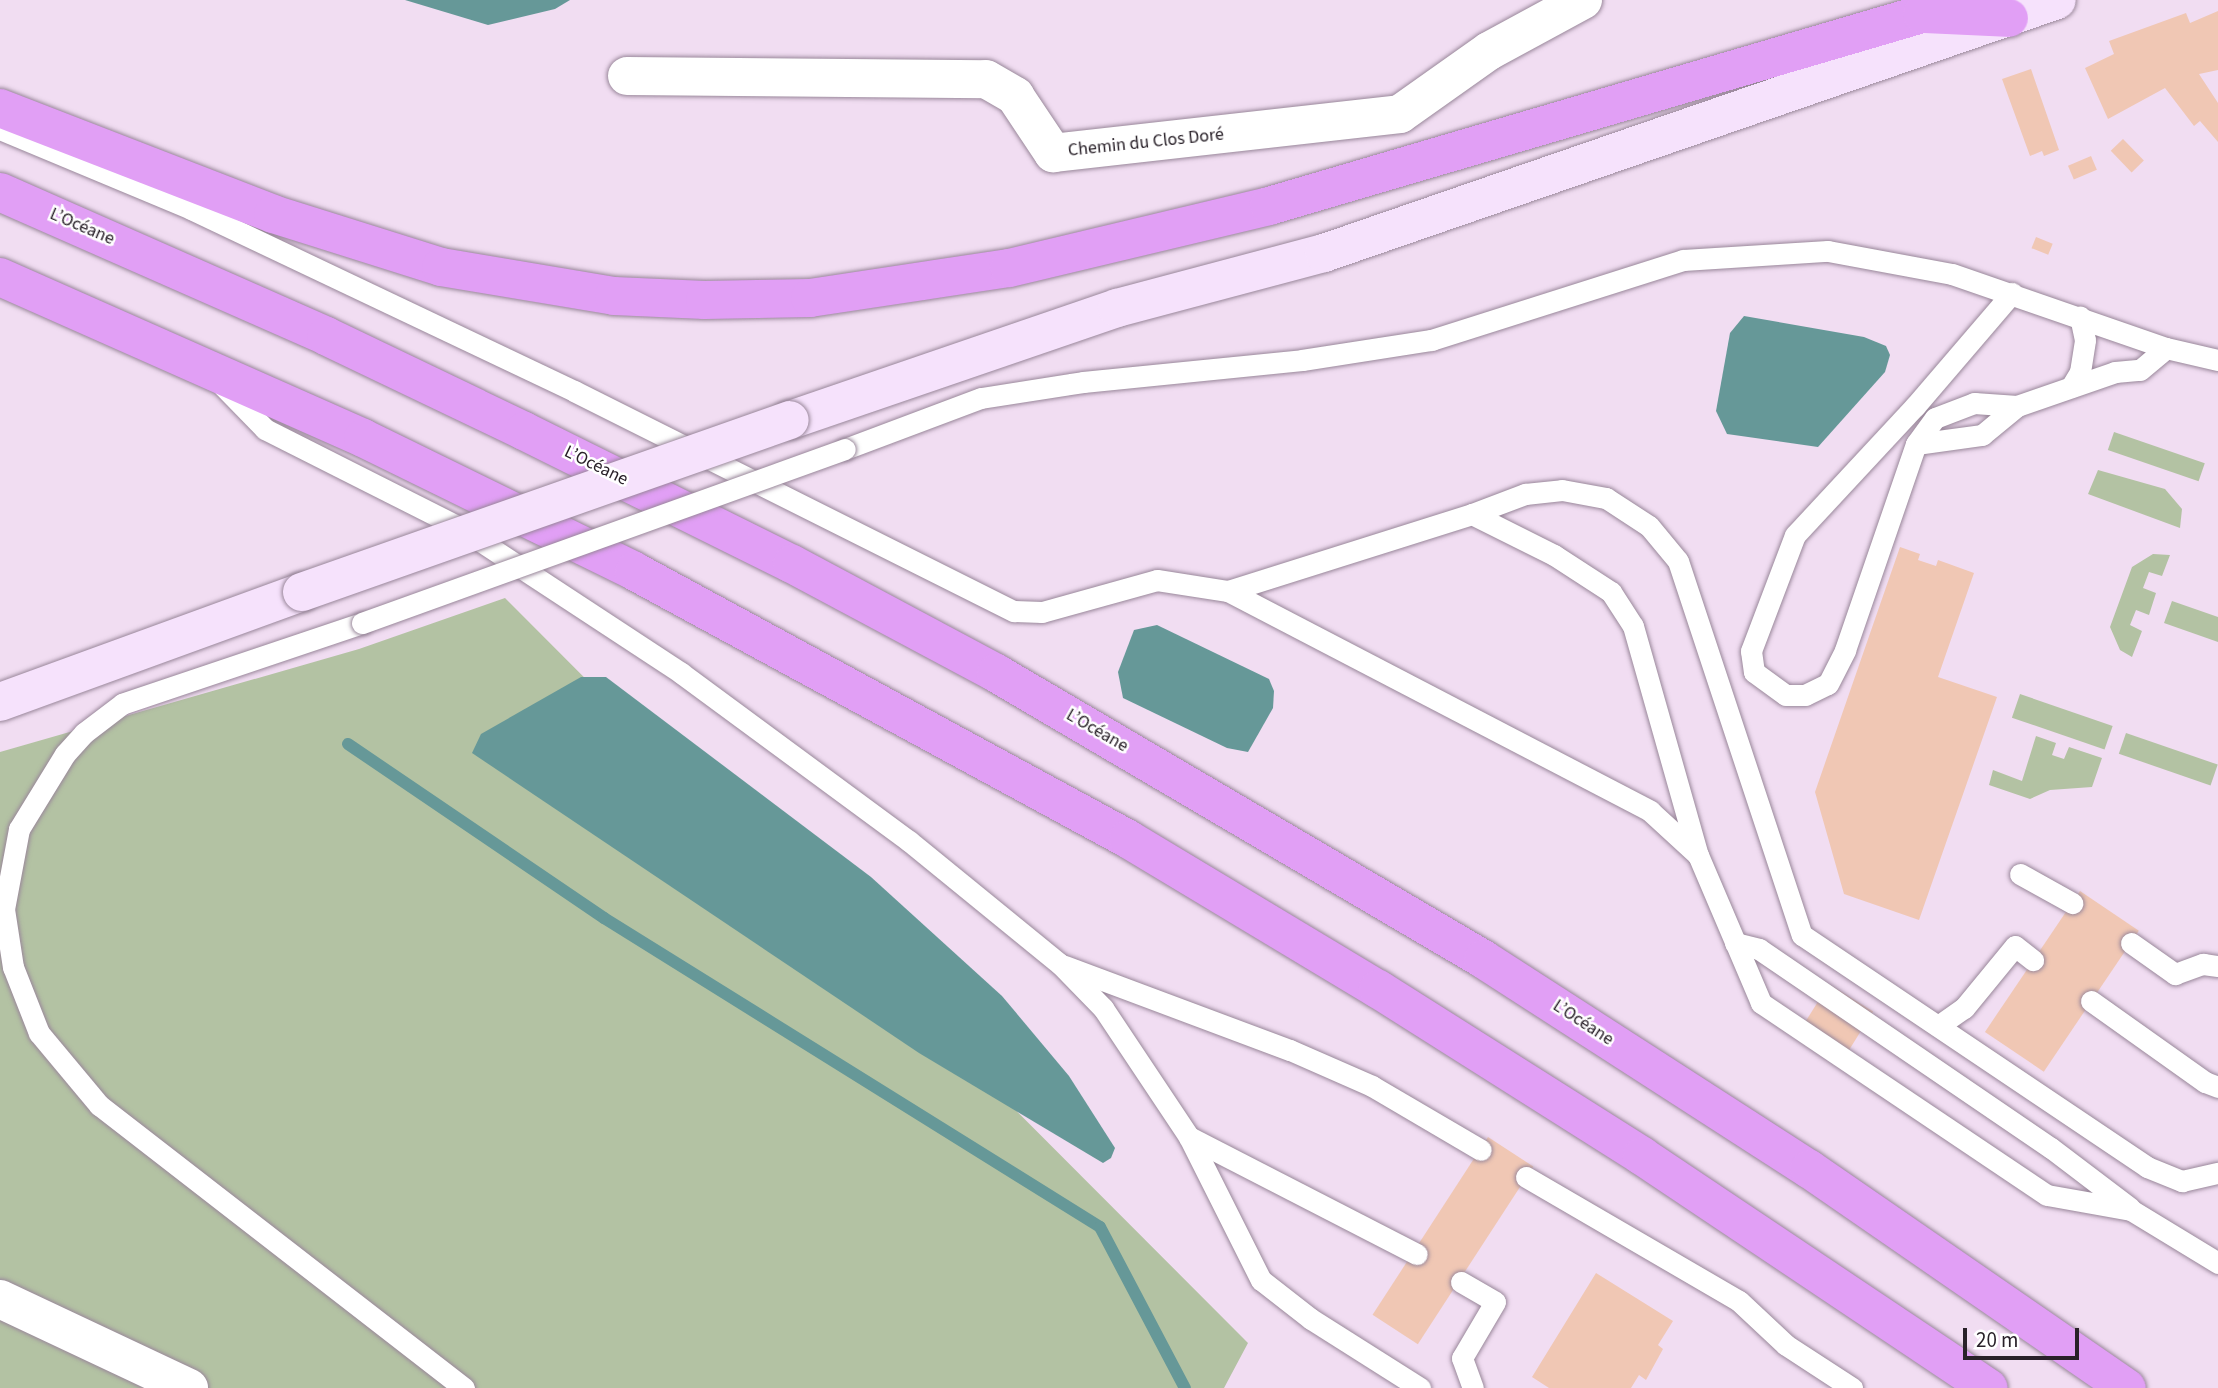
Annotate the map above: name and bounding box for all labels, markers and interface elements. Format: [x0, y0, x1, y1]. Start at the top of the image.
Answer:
street label: Chemin du Clos Doré [1067, 124, 1225, 162]
street label: L’Océane [46, 204, 118, 250]
street label: L’Océane [561, 441, 631, 491]
street label: L’Océane [1062, 705, 1132, 757]
street label: L’Océane [1549, 995, 1617, 1051]
scale bar [1966, 1314, 2082, 1358]
text: 20 m [1976, 1325, 2018, 1355]

